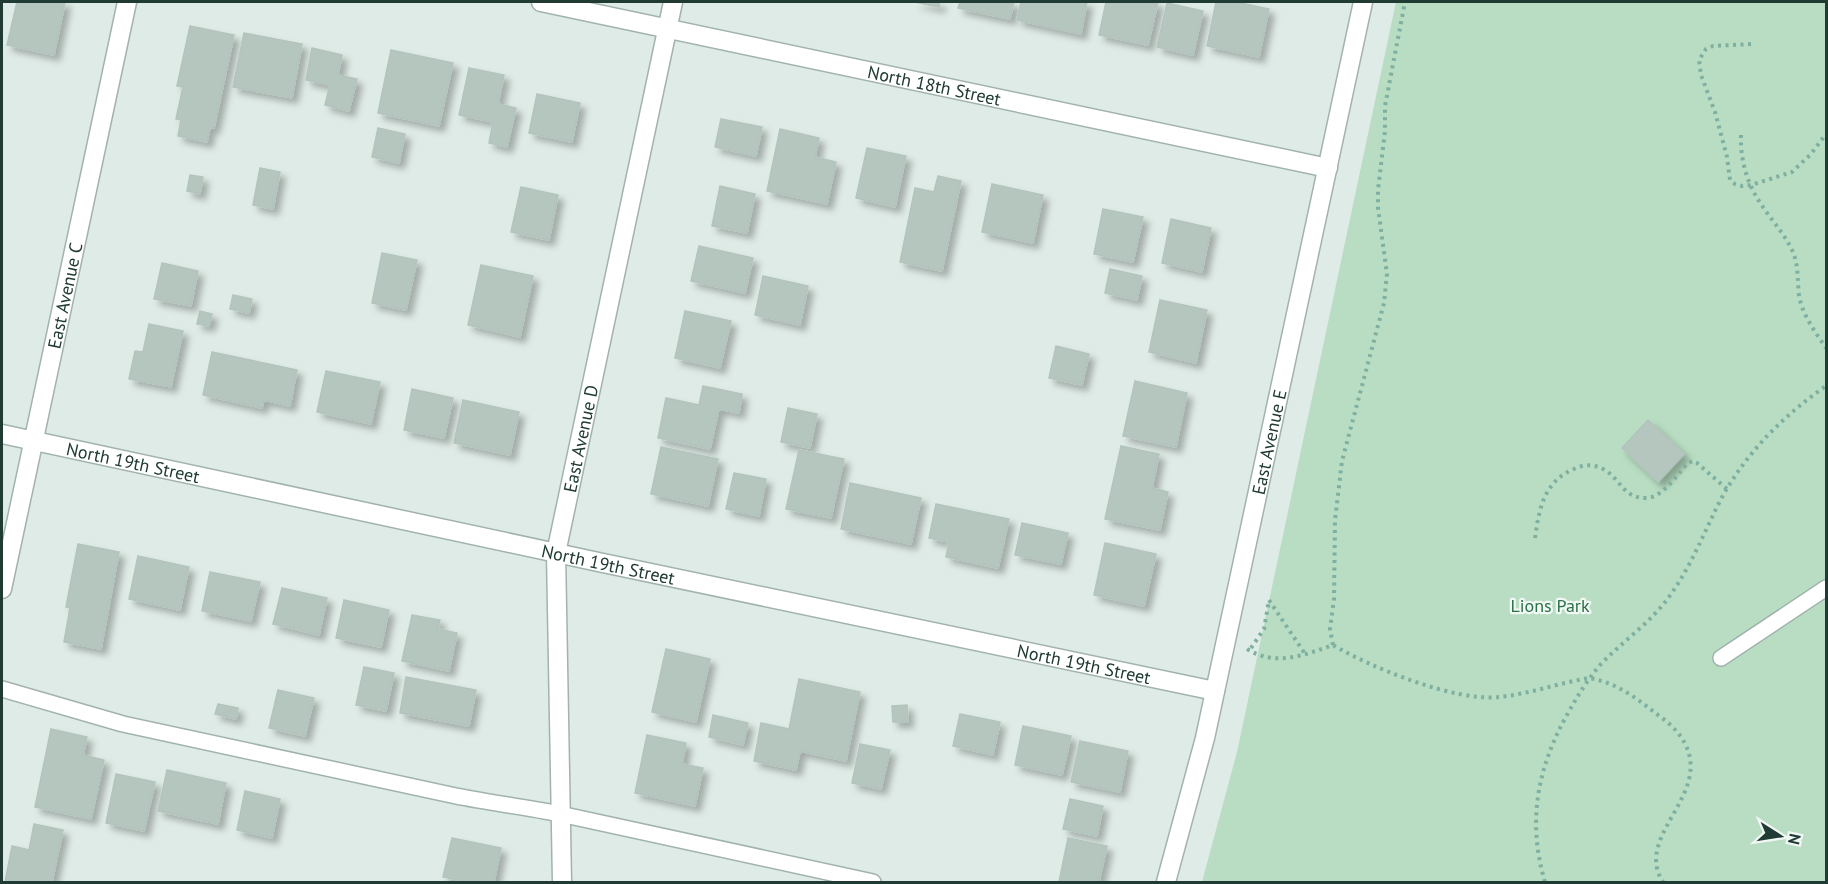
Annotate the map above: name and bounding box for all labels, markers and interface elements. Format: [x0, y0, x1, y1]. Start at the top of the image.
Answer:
street label: North 18th Street [866, 60, 1003, 110]
street label: East Avenue C [42, 240, 87, 351]
street label: East Avenue D [558, 383, 603, 494]
street label: East Avenue E [1246, 387, 1291, 497]
street label: North 19th Street [64, 437, 202, 488]
street label: North 19th Street [539, 539, 677, 589]
park label: Lions Park [1510, 594, 1590, 617]
street label: North 19th Street [1015, 638, 1153, 689]
north arrow [1750, 806, 1810, 866]
text: N [1784, 832, 1806, 846]

